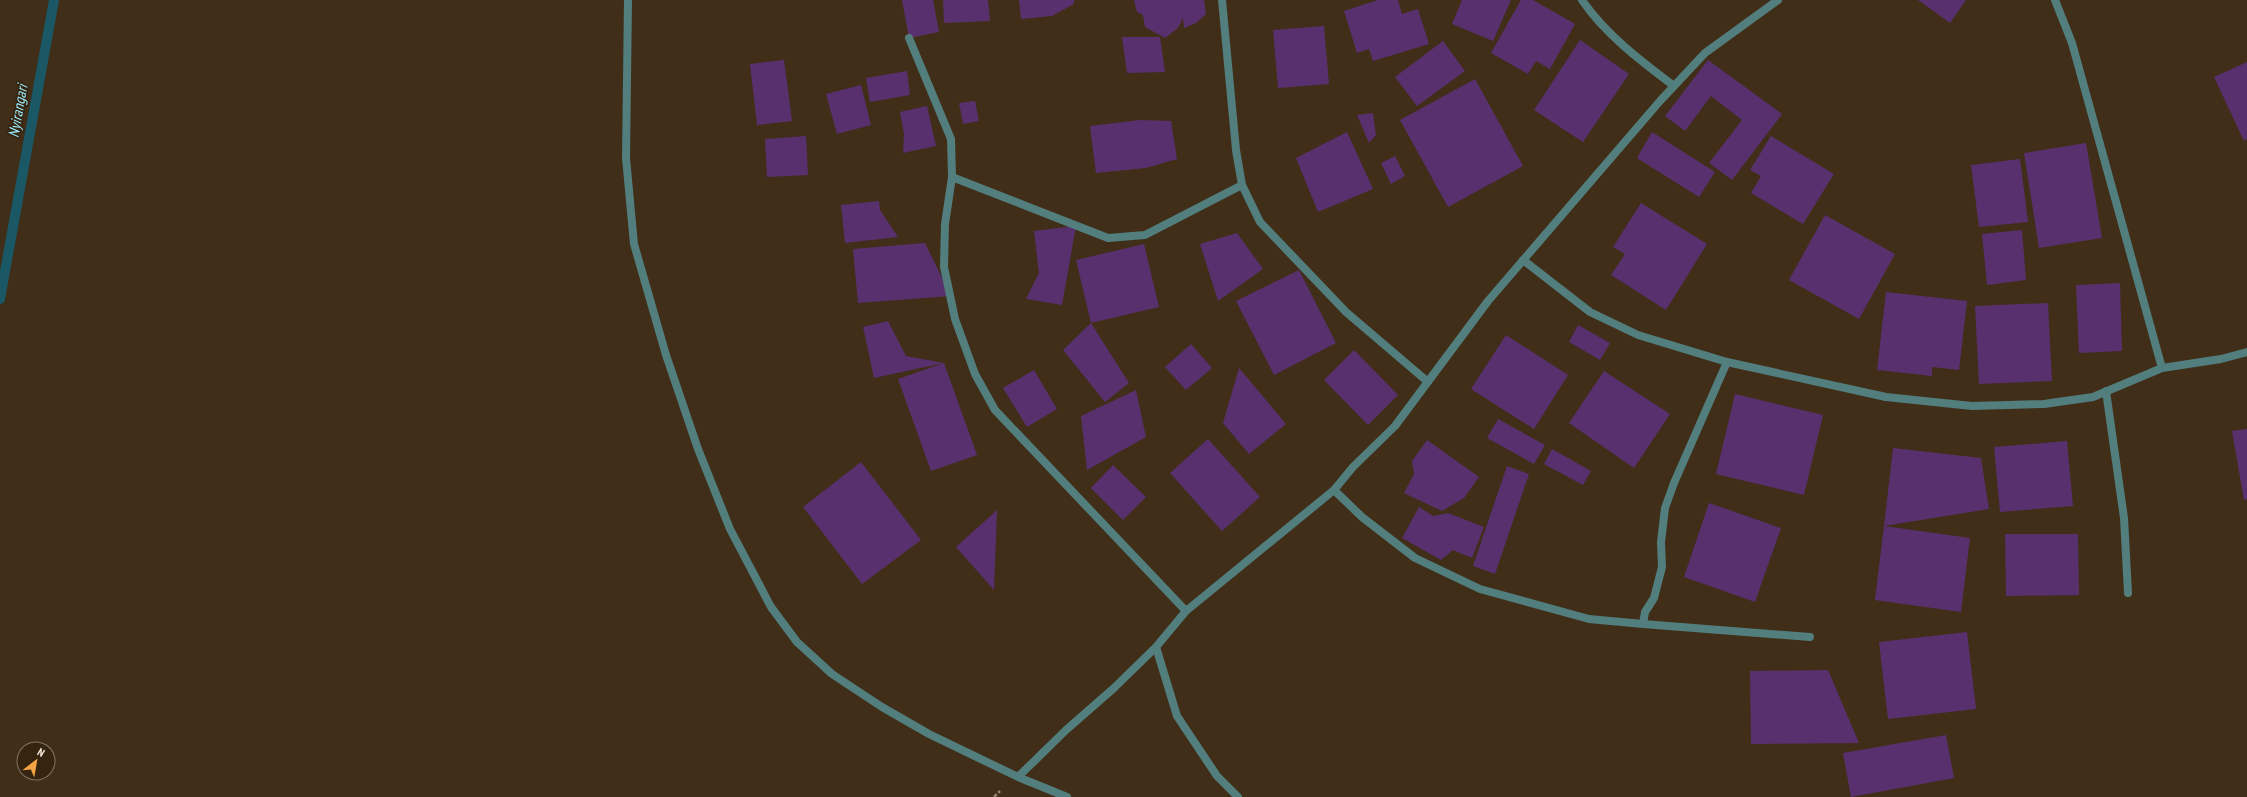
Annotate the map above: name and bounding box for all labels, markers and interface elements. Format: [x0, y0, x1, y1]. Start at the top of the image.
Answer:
water label: Nyirangari [4, 81, 32, 139]
north arrow [16, 741, 56, 781]
text: N [35, 745, 47, 760]

